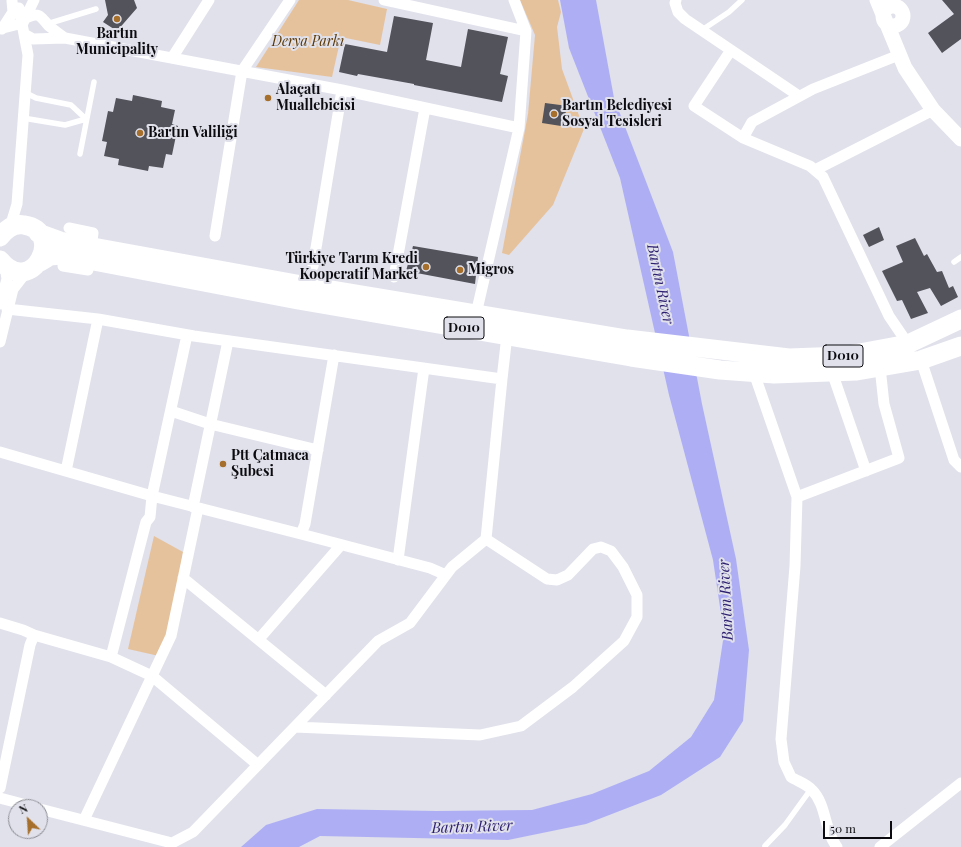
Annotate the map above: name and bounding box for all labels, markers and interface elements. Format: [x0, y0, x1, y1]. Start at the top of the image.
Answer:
marker: Bartın Municipality [112, 14, 122, 24]
place label: Bartın Municipality [76, 26, 158, 58]
park label: Derya Parkı [272, 34, 344, 50]
place label: Alaçatı Muallebicisi [276, 82, 355, 114]
marker: Alaçatı Muallebicisi [263, 93, 273, 103]
place label: Bartın Belediyesi Sosyal Tesisleri [562, 98, 672, 130]
marker: Bartın Belediyesi Sosyal Tesisleri [549, 109, 559, 119]
place label: Bartın Valiliği [148, 125, 238, 141]
marker: Bartın Valiliği [135, 128, 145, 138]
water label: Bartın River [643, 242, 677, 326]
place label: Türkiye Tarım Kredi Kooperatif Market [285, 251, 418, 284]
marker: Türkiye Tarım Kredi Kooperatif Market [421, 262, 431, 272]
place label: Migros [468, 262, 514, 278]
marker: Migros [455, 265, 465, 275]
road number: D010 [444, 317, 484, 339]
road number: D010 [823, 345, 863, 367]
place label: Ptt Çatmaca Şubesi [231, 448, 309, 480]
marker: Ptt Çatmaca Şubesi [218, 459, 228, 469]
water label: Bartın River [715, 559, 737, 641]
north arrow [8, 799, 48, 839]
text: N [16, 800, 30, 817]
scale bar [825, 813, 894, 839]
water label: Bartın River [431, 817, 513, 837]
text: 50 m [830, 820, 856, 836]

